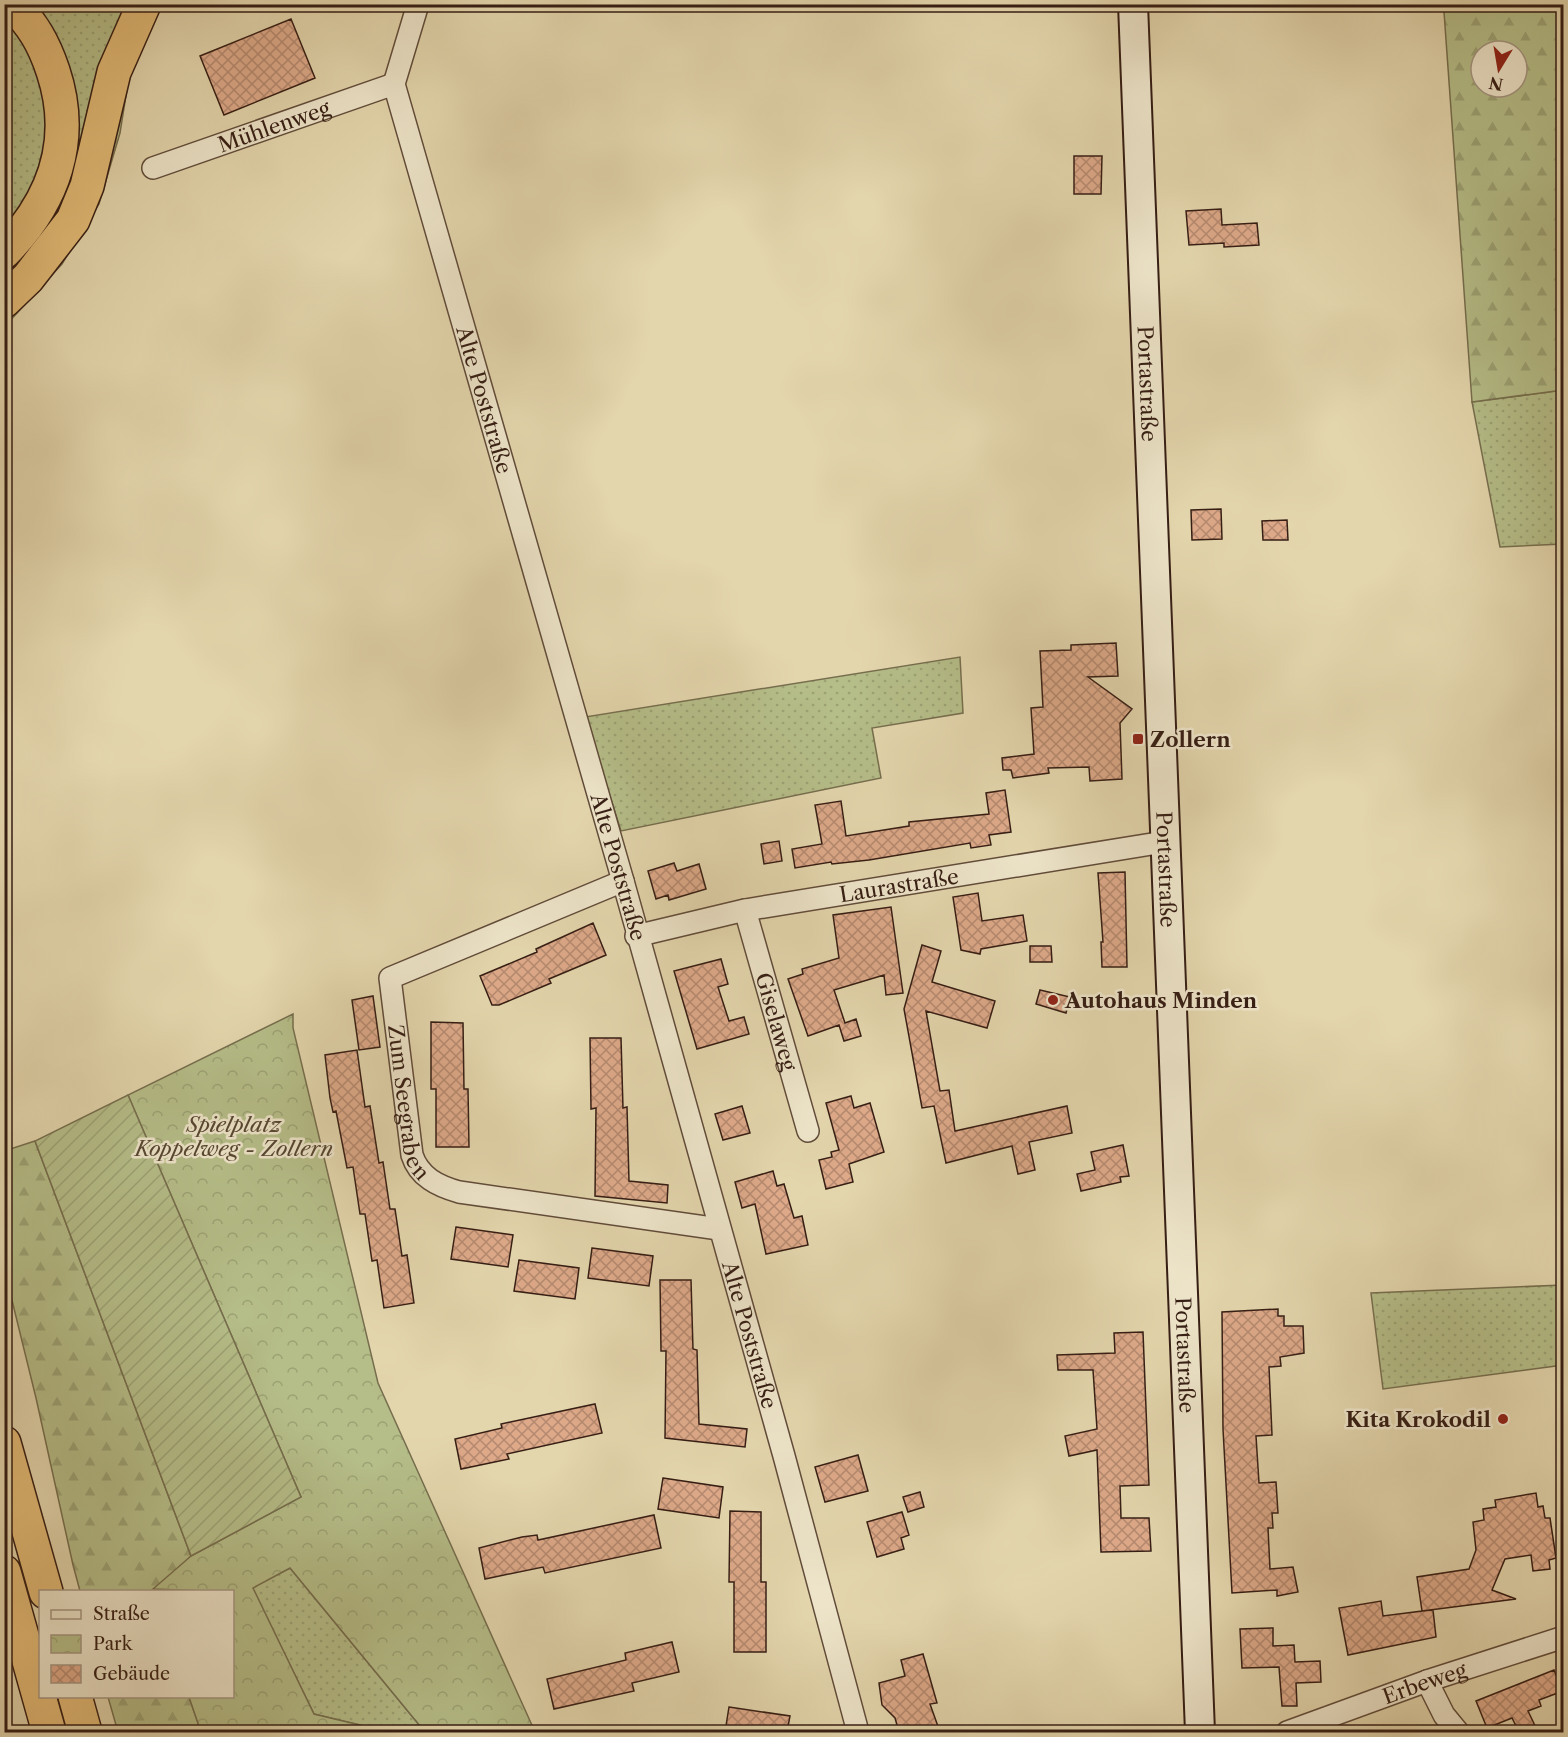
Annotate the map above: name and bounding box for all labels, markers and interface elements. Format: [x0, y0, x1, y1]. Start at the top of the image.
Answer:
north arrow [1469, 39, 1529, 99]
text: N [1487, 73, 1505, 95]
street label: Mühlenweg [215, 95, 334, 157]
street label: Alte Poststraße [451, 322, 518, 476]
street label: Portastraße [1133, 325, 1162, 442]
place label: Zollern [1150, 727, 1231, 752]
marker: Zollern [1131, 732, 1145, 746]
street label: Alte Poststraße [586, 789, 652, 943]
street label: Portastraße [1152, 811, 1181, 928]
street label: Laurastraße [838, 863, 960, 907]
street label: Giselaweg [751, 970, 803, 1074]
place label: Autohaus Minden [1064, 988, 1258, 1013]
marker: Autohaus Minden [1046, 993, 1060, 1007]
street label: Zum Seegraben [383, 1023, 435, 1185]
park label: Spielplatz Koppelweg - Zollern [133, 1112, 333, 1161]
street label: Alte Poststraße [717, 1257, 783, 1411]
street label: Portastraße [1171, 1296, 1200, 1414]
place label: Kita Krokodil [1345, 1407, 1491, 1432]
marker: Kita Krokodil [1496, 1412, 1510, 1426]
legend [39, 1590, 234, 1698]
text: Straße [93, 1603, 150, 1625]
text: Park [93, 1633, 134, 1655]
street label: Erbeweg [1379, 1656, 1470, 1709]
text: Gebäude [93, 1663, 170, 1685]

